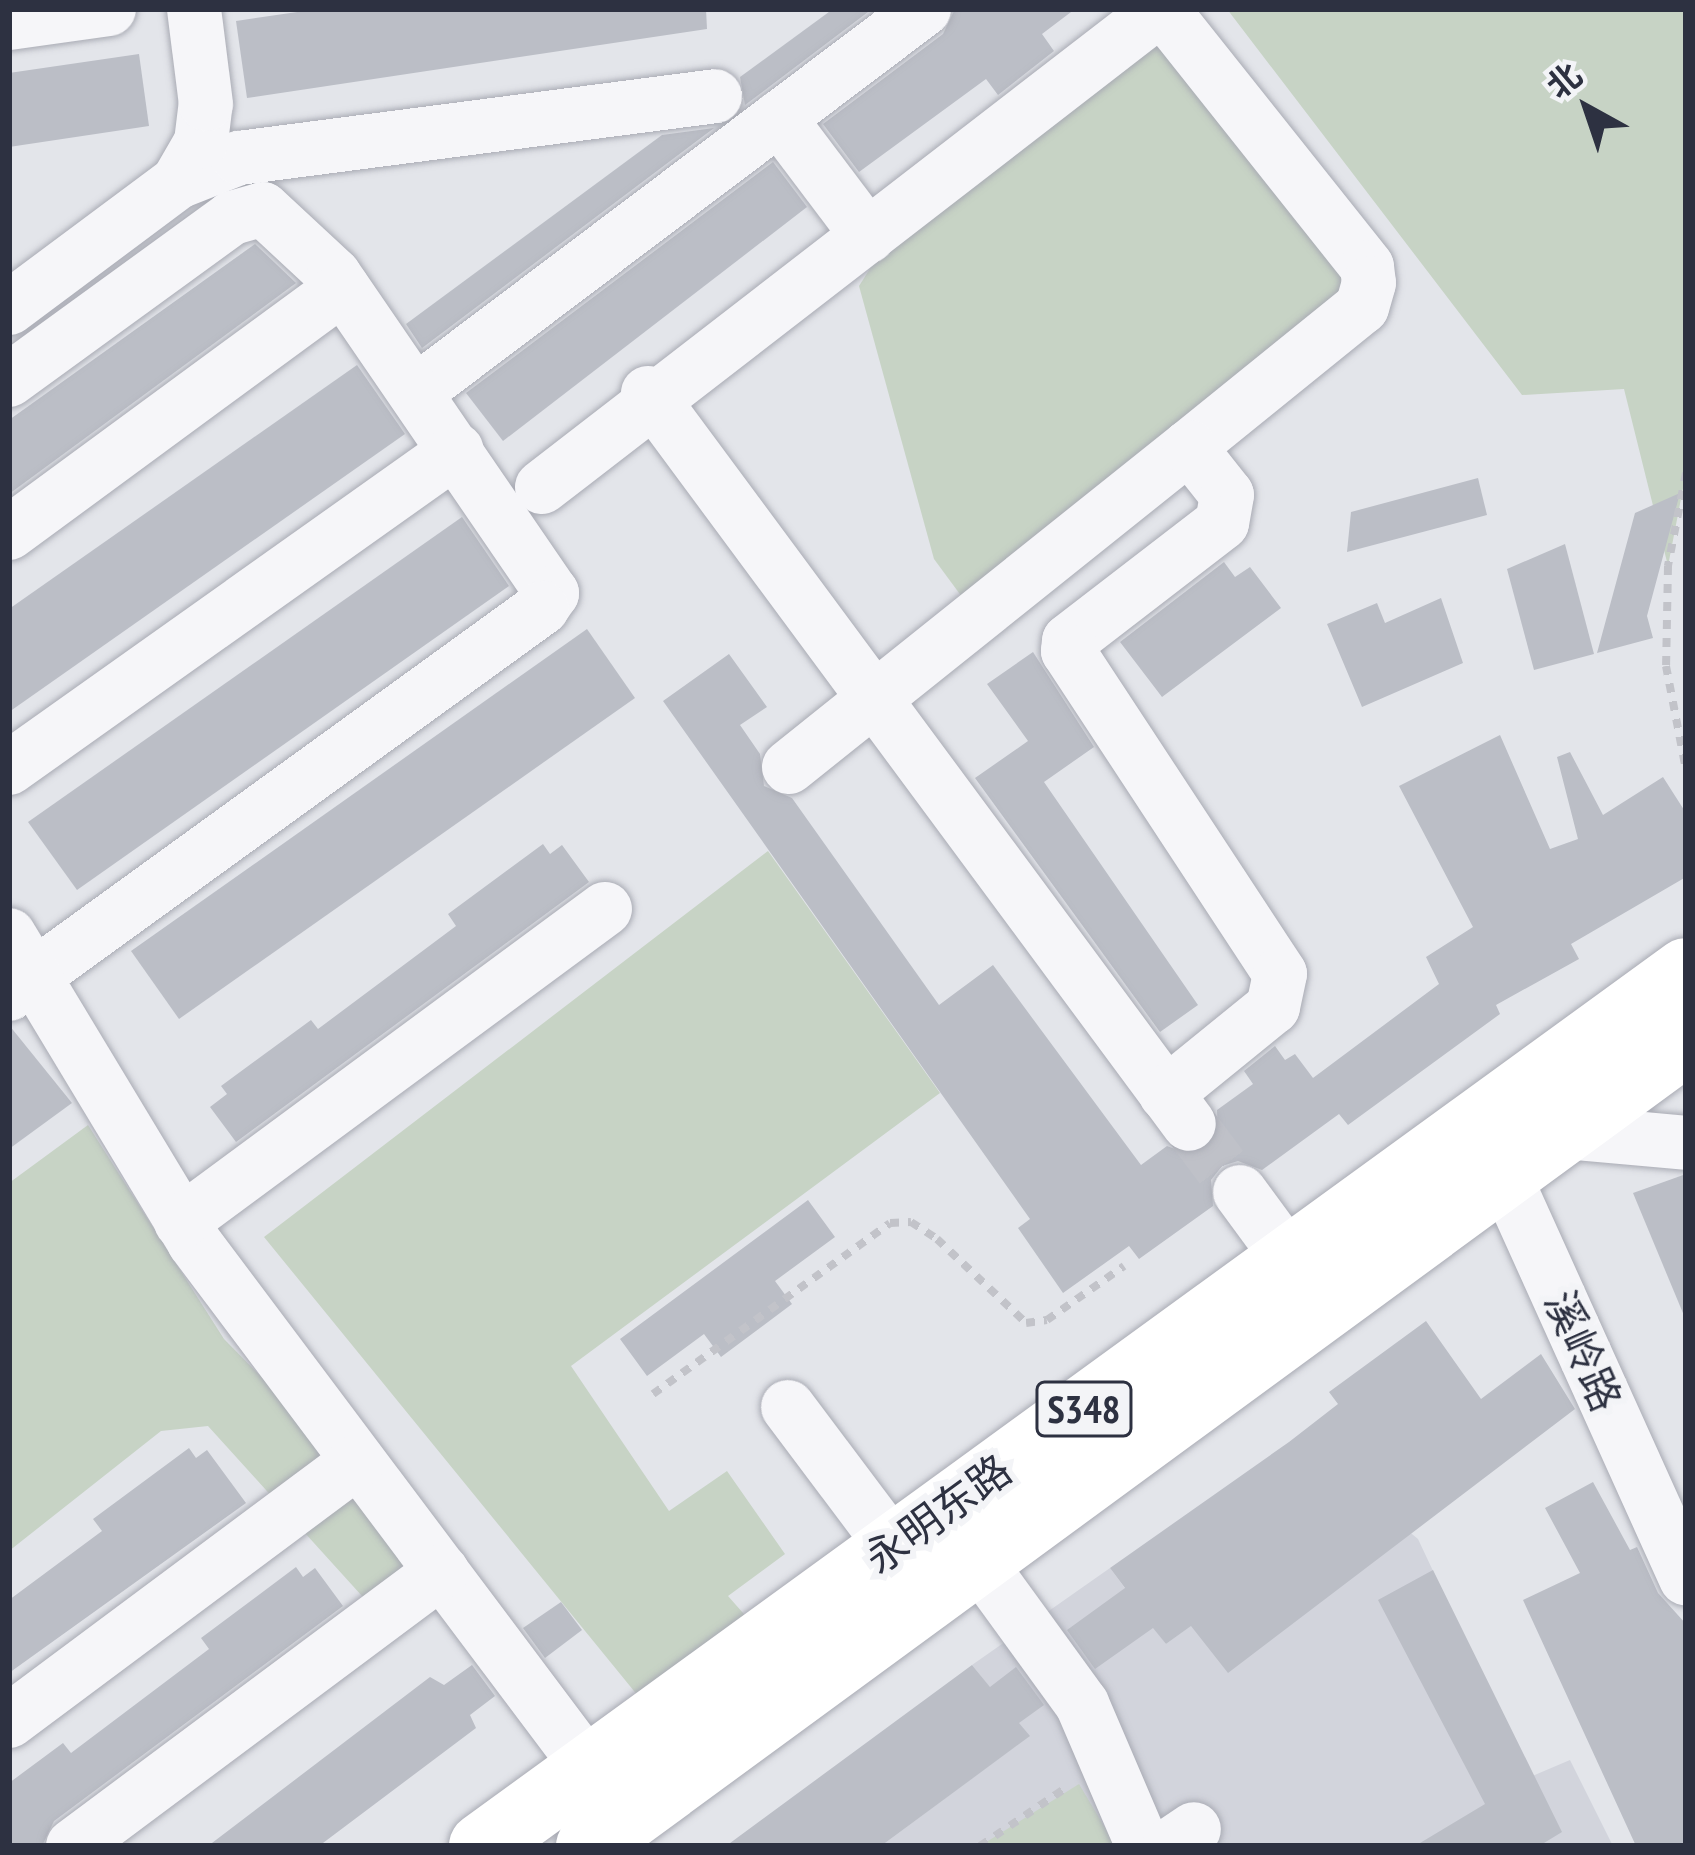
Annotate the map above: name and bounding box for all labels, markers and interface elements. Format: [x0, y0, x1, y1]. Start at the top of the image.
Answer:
north arrow [1527, 48, 1647, 168]
text: 北 [1537, 53, 1590, 107]
street label: 溪岭路 [1534, 1283, 1632, 1419]
road number: S348 [1033, 1376, 1135, 1442]
street label: 永明东路 [855, 1444, 1021, 1584]

